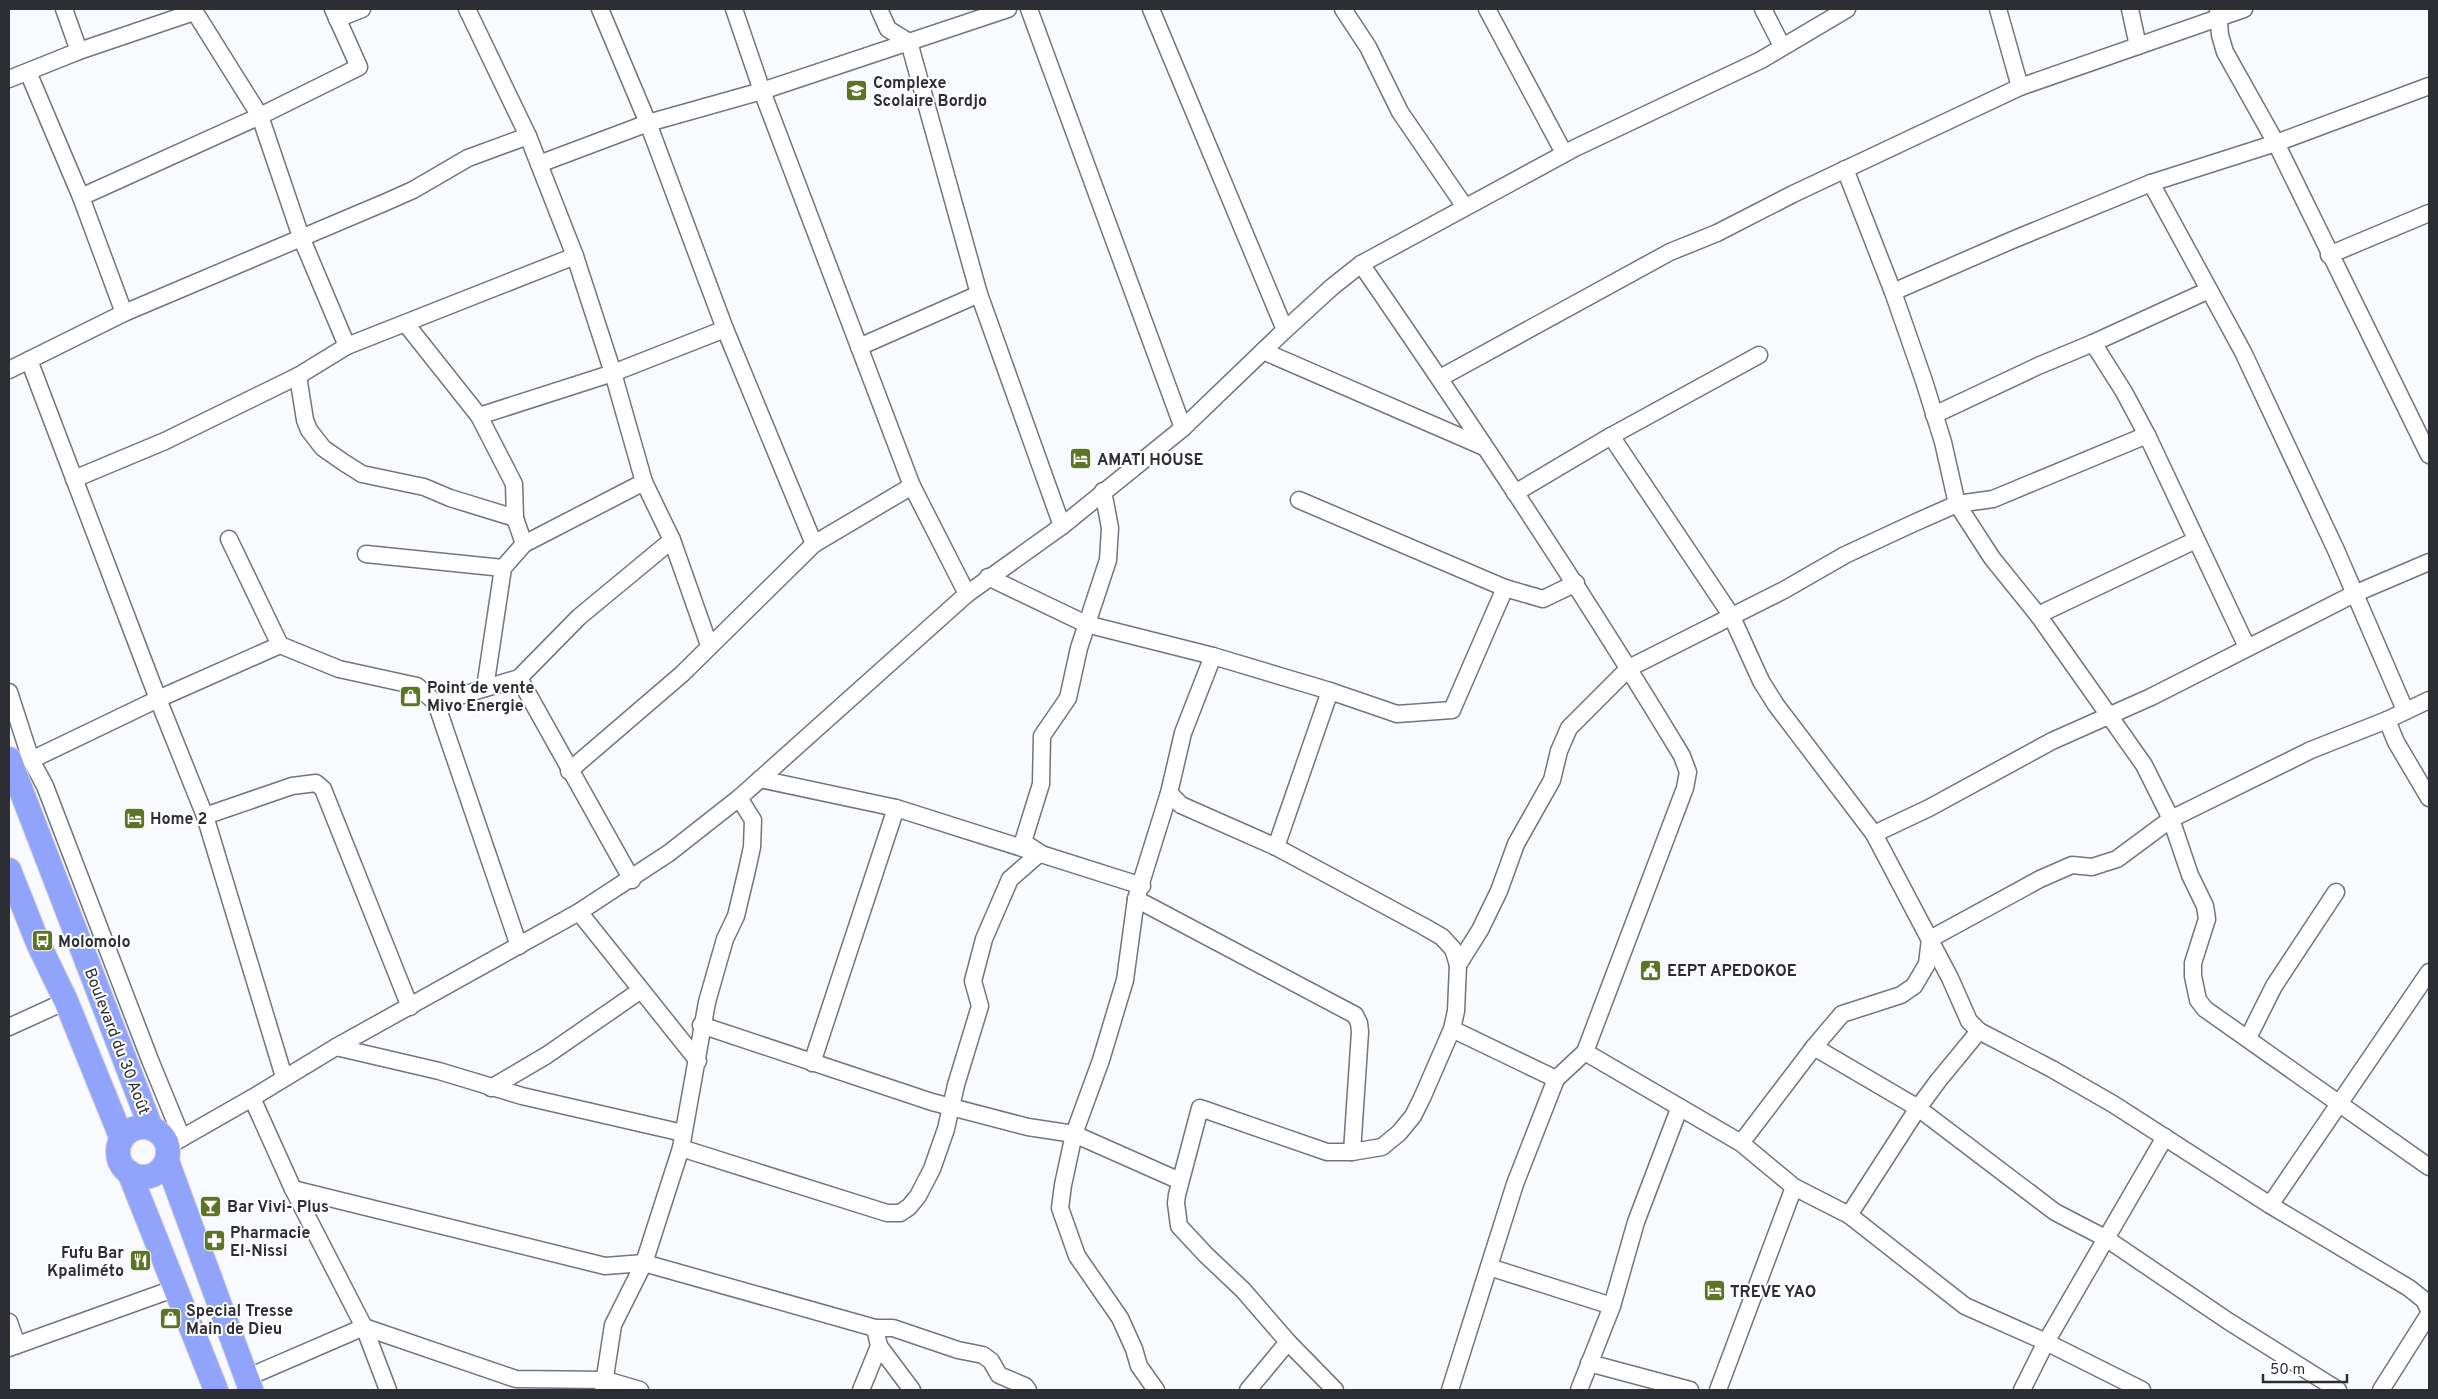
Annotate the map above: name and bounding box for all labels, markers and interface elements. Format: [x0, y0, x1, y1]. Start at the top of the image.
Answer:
place label: Complexe Scolaire Bordjo [873, 74, 987, 112]
school or university icon: Complexe Scolaire Bordjo [845, 79, 869, 103]
hotel icon: AMATI HOUSE [1069, 447, 1093, 471]
place label: AMATI HOUSE [1097, 451, 1203, 471]
place label: Point de vente Mivo Energie [427, 679, 534, 717]
shop icon: Point de vente Mivo Energie [399, 684, 423, 708]
hotel icon: Home 2 [122, 806, 146, 830]
place label: Home 2 [150, 810, 207, 830]
bus stop icon: Molomolo [30, 929, 54, 953]
place label: Molomolo [58, 933, 130, 953]
public building icon: EEPT APEDOKOE [1639, 958, 1663, 982]
place label: EEPT APEDOKOE [1667, 962, 1797, 982]
street label: Boulevard du 30 Août [79, 966, 153, 1118]
bar icon: Bar Vivi- Plus [199, 1194, 223, 1218]
place label: Bar Vivi- Plus [227, 1198, 329, 1218]
place label: Pharmacie El-Nissi [230, 1224, 310, 1262]
pharmacy icon: Pharmacie El-Nissi [202, 1229, 226, 1253]
place label: Fufu Bar Kpaliméto [47, 1244, 124, 1282]
restaurant icon: Fufu Bar Kpaliméto [128, 1249, 152, 1273]
hotel icon: TREVE YAO [1702, 1279, 1726, 1303]
place label: TREVE YAO [1730, 1283, 1816, 1303]
place label: Special Tresse Main de Dieu [186, 1302, 293, 1340]
shop icon: Special Tresse Main de Dieu [158, 1307, 182, 1331]
scale bar [2263, 1352, 2347, 1384]
text: 50 m [2270, 1361, 2305, 1380]

